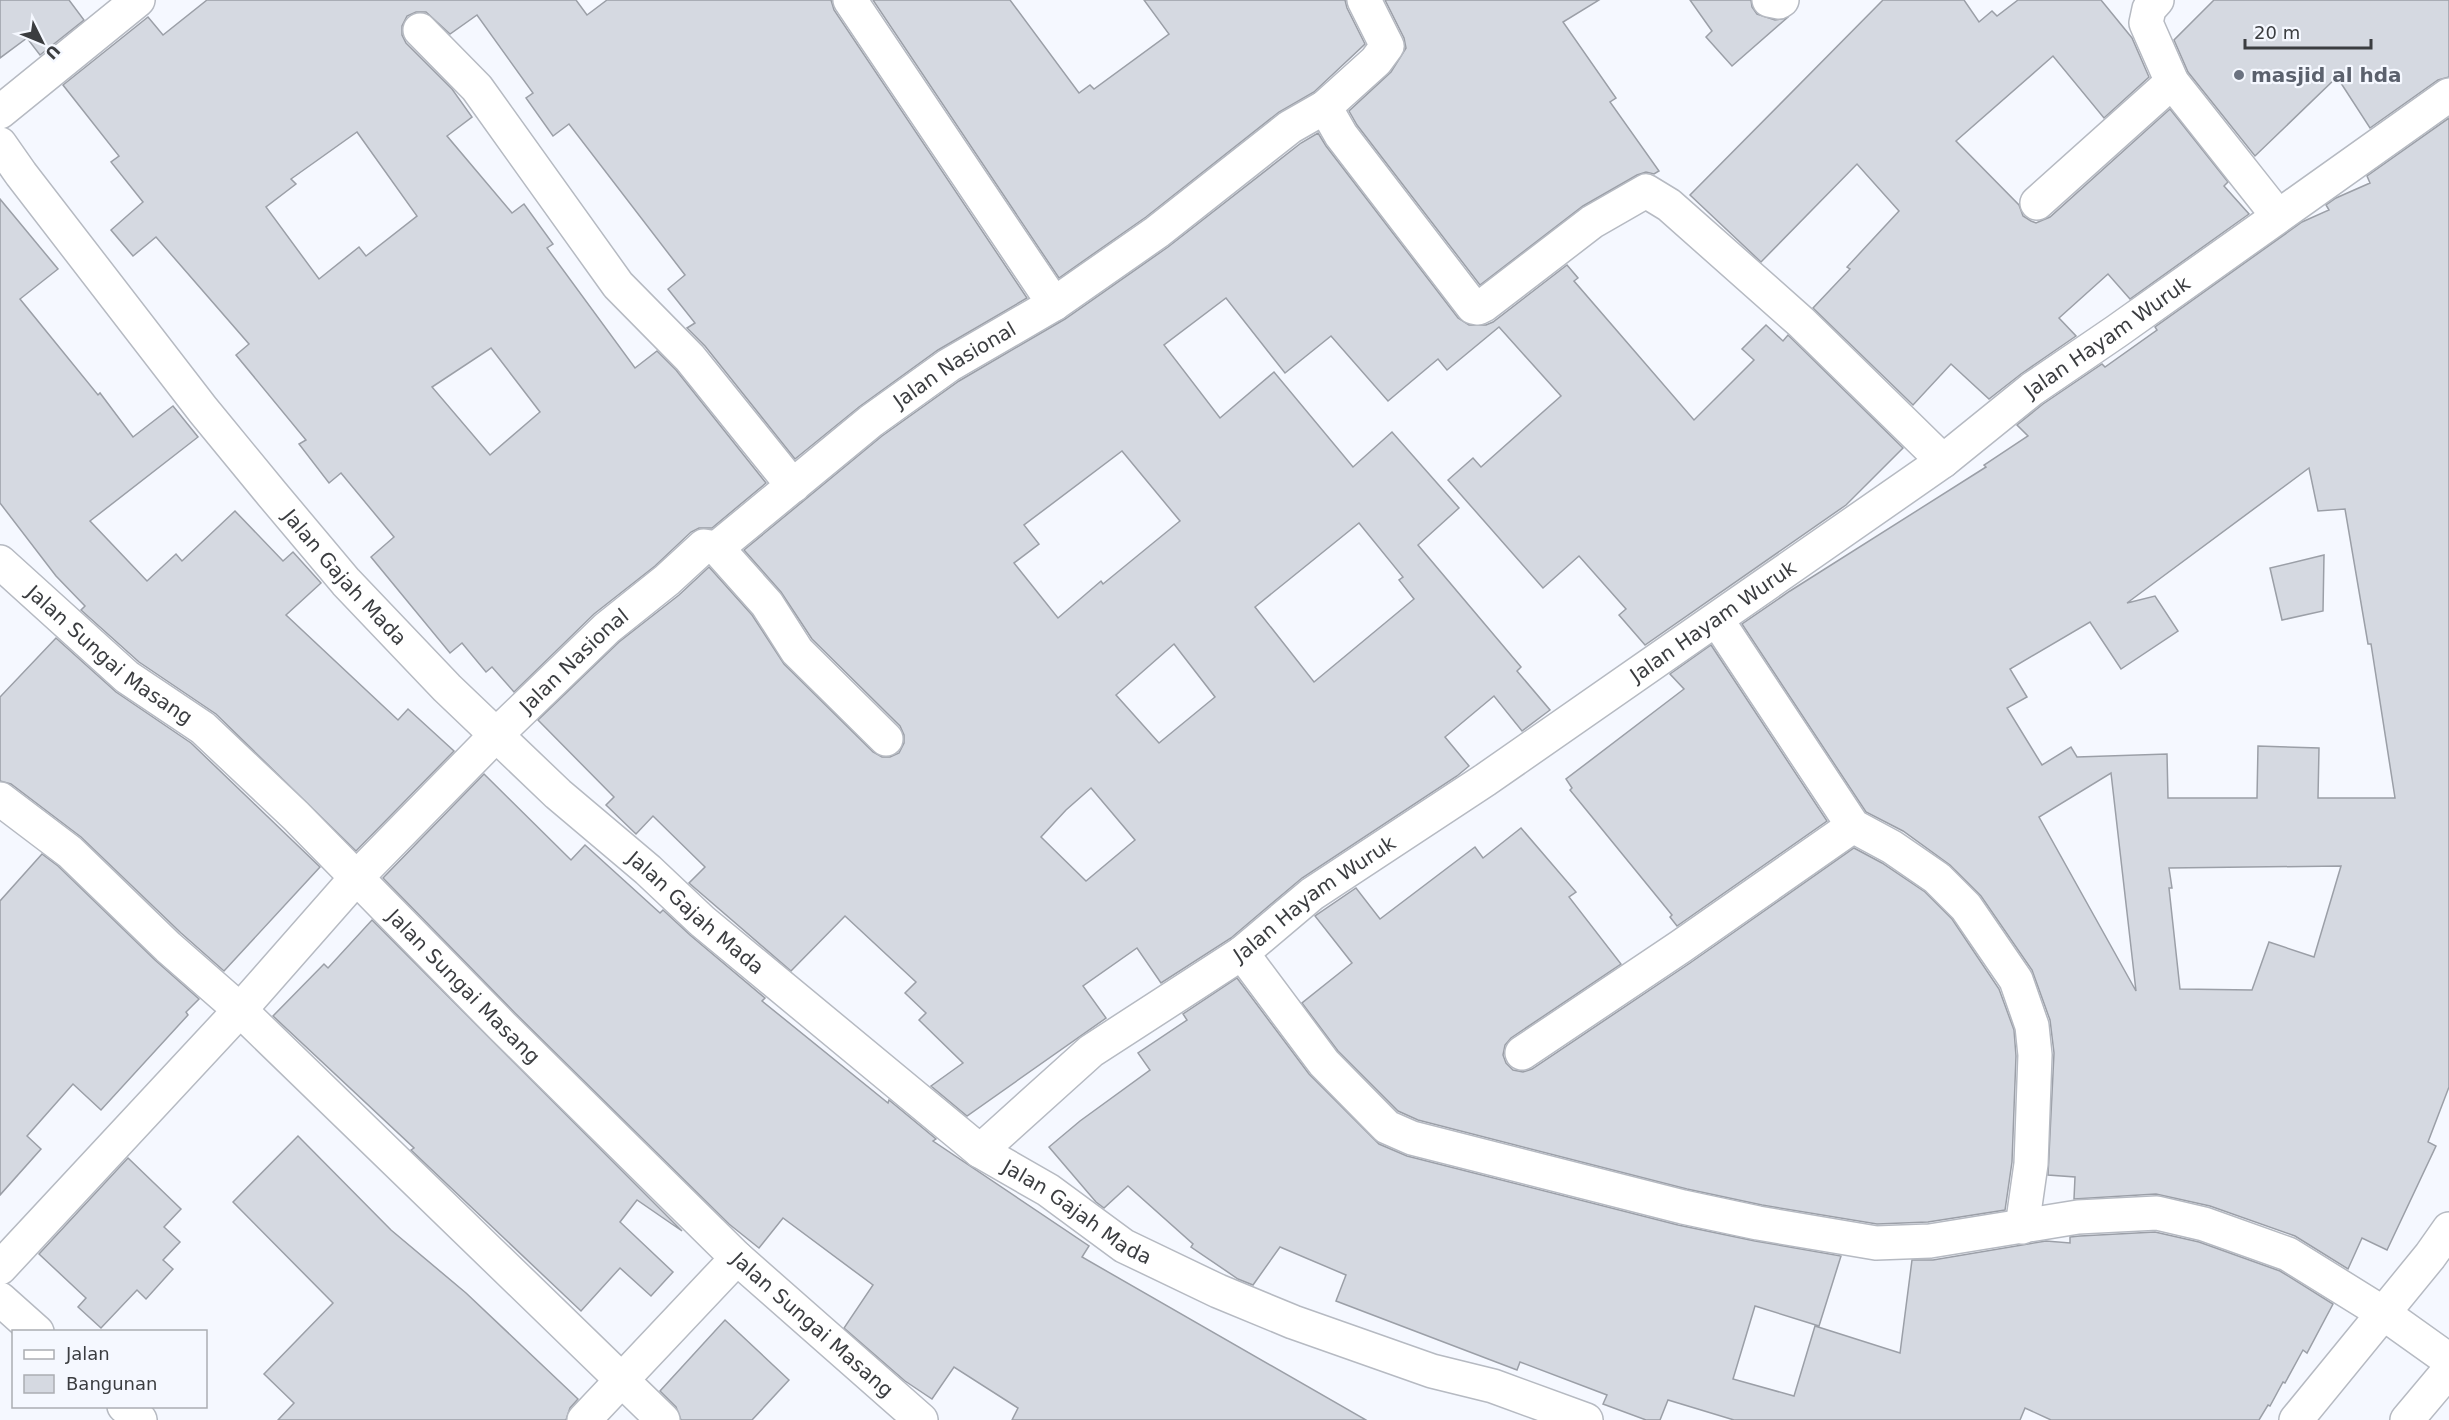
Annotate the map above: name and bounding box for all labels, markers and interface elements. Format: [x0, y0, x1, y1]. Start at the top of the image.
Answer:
north arrow [12, 12, 72, 72]
scale bar [2245, 12, 2371, 50]
text: 20 m [2254, 22, 2300, 43]
text: U [41, 41, 64, 63]
place label: masjid al hda [2251, 63, 2402, 87]
marker: masjid al hda [2232, 68, 2246, 82]
street label: Jalan Hayam Wuruk [2017, 271, 2195, 404]
street label: Jalan Nasional [887, 317, 1020, 414]
street label: Jalan Gajah Mada [277, 503, 412, 650]
street label: Jalan Hayam Wuruk [1624, 555, 1801, 688]
street label: Jalan Sungai Masang [20, 579, 197, 730]
street label: Jalan Nasional [513, 604, 633, 719]
street label: Jalan Hayam Wuruk [1227, 830, 1400, 968]
street label: Jalan Gajah Mada [621, 845, 769, 979]
street label: Jalan Sungai Masang [381, 903, 545, 1069]
street label: Jalan Gajah Mada [996, 1153, 1156, 1269]
street label: Jalan Sungai Masang [725, 1246, 898, 1402]
legend [12, 1330, 207, 1408]
text: Jalan [65, 1343, 110, 1364]
text: Bangunan [66, 1373, 157, 1394]

